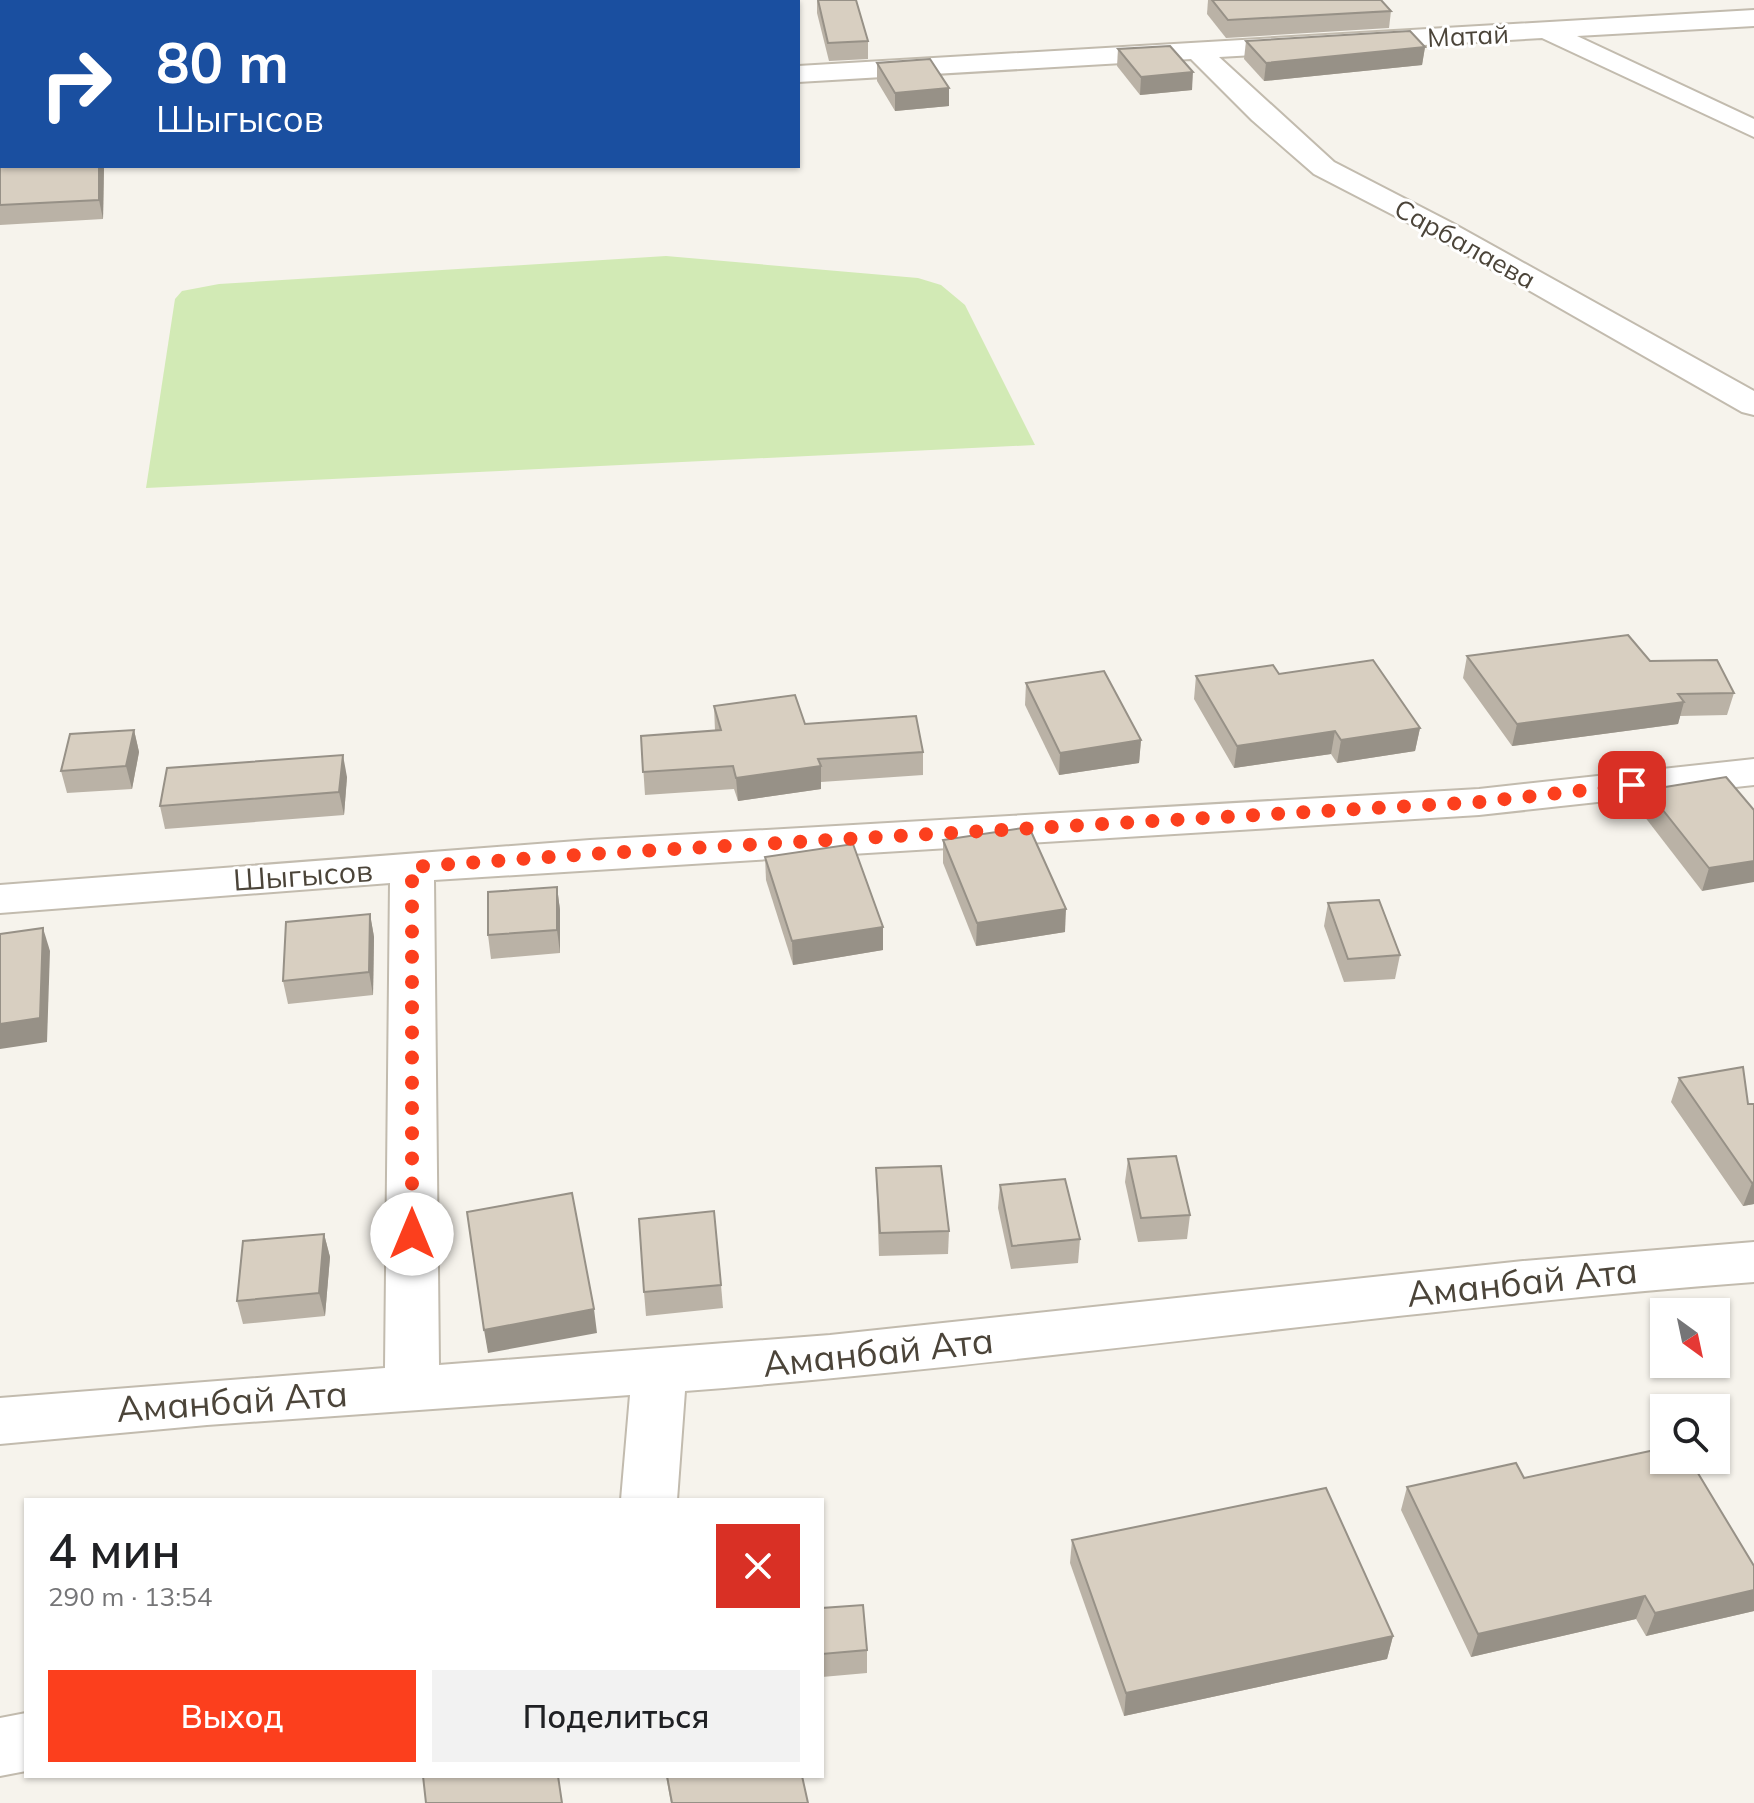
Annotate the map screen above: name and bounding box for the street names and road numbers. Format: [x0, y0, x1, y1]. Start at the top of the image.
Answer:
street label: Матай [1427, 17, 1509, 54]
street label: Сарбалаева [1389, 191, 1542, 296]
street label: Шыгысов [232, 851, 374, 899]
street label: Аманбай Ата [1404, 1247, 1639, 1316]
street label: Аманбай Ата [760, 1317, 995, 1386]
street label: Аманбай Ата [115, 1370, 349, 1431]

